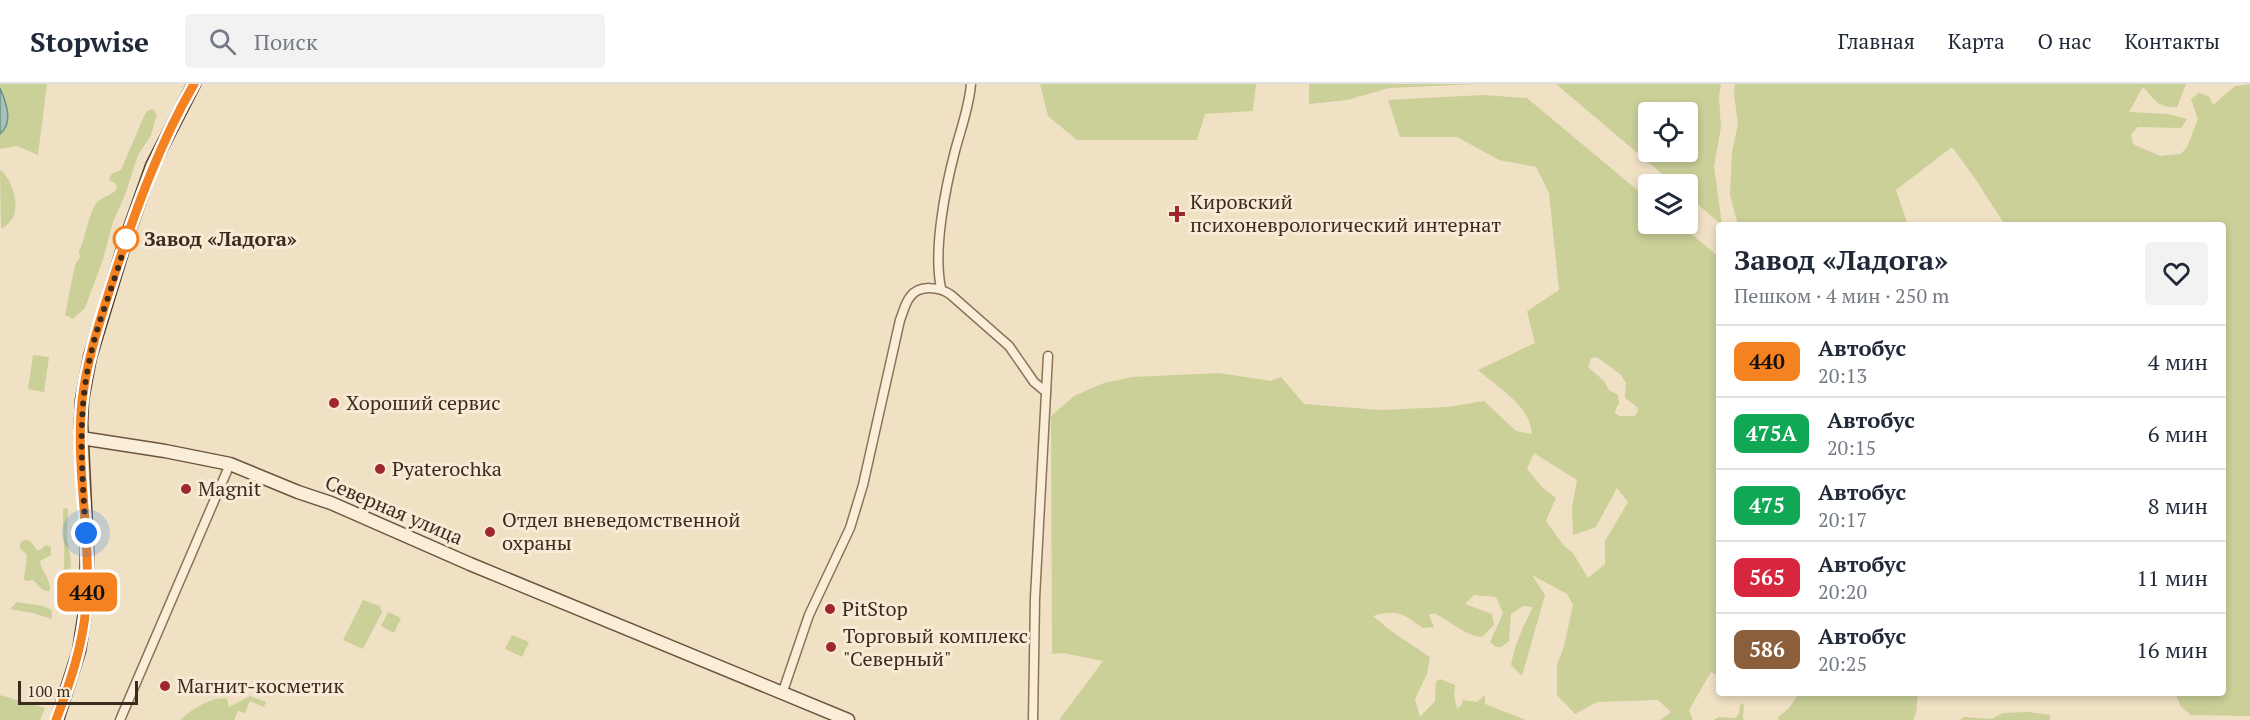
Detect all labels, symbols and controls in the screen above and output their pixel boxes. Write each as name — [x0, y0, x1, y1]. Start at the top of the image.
search box — [185, 14, 605, 68]
text: Stopwise — [30, 23, 149, 60]
icon: search — [206, 25, 239, 58]
text: Поиск — [254, 27, 318, 56]
text: Главная — [1838, 27, 1915, 55]
text: Карта — [1948, 27, 2005, 55]
text: О нас — [2038, 27, 2091, 55]
text: Контакты — [2124, 27, 2220, 55]
map controls — [1638, 102, 1698, 234]
button: locate — [1638, 102, 1698, 162]
button: layers — [1638, 174, 1698, 234]
place label: Кировский психоневрологический интернат — [1190, 188, 1501, 238]
marker: Кировский психоневрологический интернат — [1168, 205, 1186, 223]
place label: Завод «Ладога» — [144, 225, 297, 252]
marker: Завод «Ладога» — [113, 226, 139, 252]
text: Завод «Ладога» — [1734, 241, 1948, 278]
button: heart — [2145, 242, 2208, 305]
text: Пешком · 4 мин · 250 m — [1734, 282, 1949, 309]
text: Автобус — [1818, 333, 1906, 362]
text: 440 — [1749, 347, 1785, 375]
text: 4 мин — [2148, 347, 2208, 376]
text: 20:13 — [1818, 362, 1867, 389]
place label: Хороший сервис — [346, 389, 501, 416]
marker: Хороший сервис — [327, 396, 341, 410]
text: Автобус — [1827, 405, 1915, 434]
text: 475А — [1746, 419, 1797, 447]
text: 6 мин — [2148, 419, 2208, 448]
text: 20:15 — [1827, 434, 1876, 461]
place label: Pyaterochka — [392, 455, 502, 482]
marker: Pyaterochka — [373, 462, 387, 476]
street label: Северная улица — [321, 468, 467, 551]
place label: Magnit — [198, 475, 262, 502]
text: Автобус — [1818, 477, 1906, 506]
marker: Magnit — [179, 482, 193, 496]
text: 475 — [1749, 491, 1785, 519]
text: 8 мин — [2148, 491, 2208, 520]
place label: Отдел вневедомственной охраны — [502, 506, 741, 556]
text: 20:17 — [1818, 506, 1867, 533]
your location — [71, 518, 101, 548]
marker: Отдел вневедомственной охраны — [483, 525, 497, 539]
text: Автобус — [1818, 549, 1906, 578]
text: 565 — [1749, 563, 1785, 591]
text: 11 мин — [2136, 563, 2208, 592]
line badge: 440 — [52, 572, 122, 612]
text: 440 — [69, 578, 105, 606]
text: 20:20 — [1818, 578, 1867, 605]
place label: PitStop — [842, 595, 908, 622]
marker: PitStop — [823, 602, 837, 616]
text: Автобус — [1818, 621, 1906, 650]
place label: Торговый комплекс "Северный" — [843, 622, 1028, 672]
text: 586 — [1749, 635, 1785, 663]
text: 16 мин — [2136, 635, 2208, 664]
marker: Торговый комплекс "Северный" — [824, 640, 838, 654]
text: 20:25 — [1818, 650, 1867, 677]
place label: Магнит-косметик — [177, 672, 344, 699]
scale bar — [18, 678, 138, 706]
marker: Магнит-косметик — [158, 679, 172, 693]
text: 100 m — [27, 680, 70, 702]

